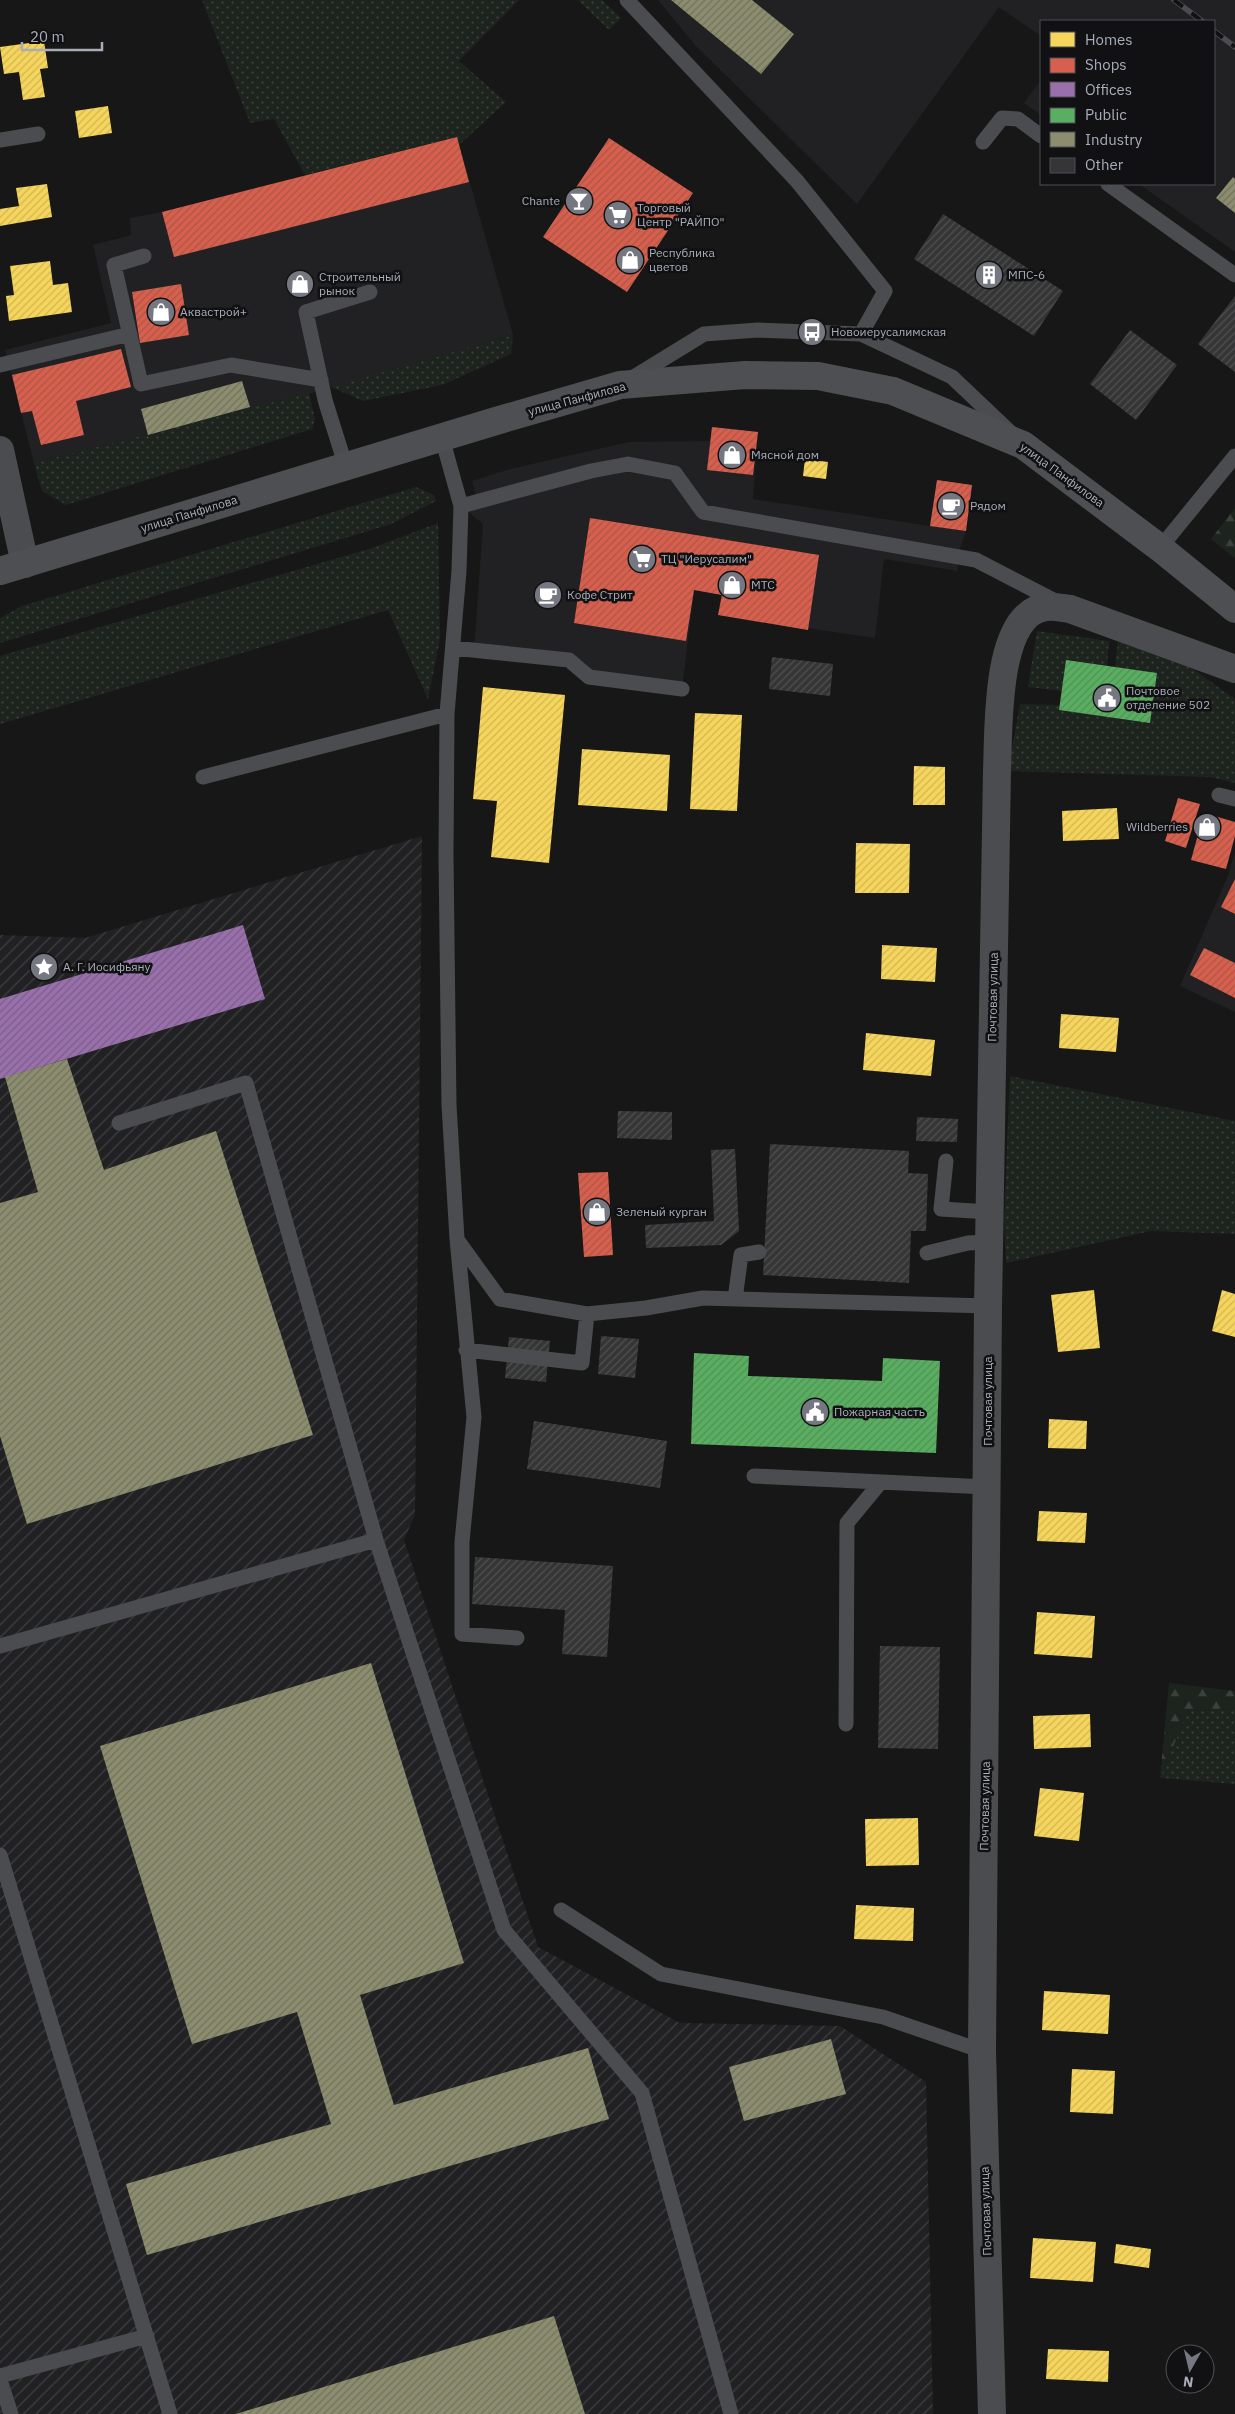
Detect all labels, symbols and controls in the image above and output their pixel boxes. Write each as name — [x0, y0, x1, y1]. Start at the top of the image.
scale bar — [22, 20, 102, 52]
legend — [1040, 20, 1215, 185]
text: 20 m — [30, 27, 65, 46]
text: Homes — [1085, 30, 1133, 49]
text: Shops — [1085, 55, 1127, 74]
text: Offices — [1085, 80, 1132, 99]
text: Public — [1085, 105, 1127, 124]
text: Industry — [1085, 130, 1143, 149]
text: Other — [1085, 155, 1124, 174]
bar icon: Chante — [564, 186, 594, 216]
place label: Chante — [522, 193, 560, 208]
supermarket icon: Торговый Центр "РАЙПО" — [603, 200, 633, 230]
place label: Торговый Центр "РАЙПО" — [637, 200, 724, 229]
shop icon: Республика цветов — [615, 245, 645, 275]
place label: Республика цветов — [649, 245, 716, 274]
building icon: МПС-6 — [974, 260, 1004, 290]
place label: МПС-6 — [1008, 267, 1045, 282]
shop icon: Строительный рынок — [285, 269, 315, 299]
place label: Строительный рынок — [319, 269, 401, 298]
shop icon: Аквастрой+ — [146, 297, 176, 327]
place label: Аквастрой+ — [180, 304, 247, 319]
bus stop icon: Новоиерусалимская — [797, 317, 827, 347]
place label: Новоиерусалимская — [831, 324, 946, 339]
street label: улица Панфилова — [526, 378, 628, 419]
street label: улица Панфилова — [1017, 439, 1108, 511]
shop icon: Мясной дом — [717, 440, 747, 470]
place label: Мясной дом — [751, 447, 819, 462]
street label: улица Панфилова — [139, 491, 240, 535]
cafe icon: Рядом — [936, 491, 966, 521]
place label: Рядом — [970, 498, 1006, 513]
supermarket icon: ТЦ "Иерусалим" — [627, 544, 657, 574]
place label: ТЦ "Иерусалим" — [661, 551, 752, 566]
shop icon: МТС — [717, 570, 747, 600]
place label: МТС — [751, 577, 775, 592]
cafe icon: Кофе Стрит — [533, 580, 563, 610]
place label: Кофе Стрит — [567, 587, 633, 602]
public building icon: Почтовое отделение 502 — [1092, 683, 1122, 713]
place label: Почтовое отделение 502 — [1126, 683, 1210, 712]
shop icon: Wildberries — [1192, 812, 1222, 842]
place label: Wildberries — [1126, 819, 1188, 834]
place icon: А. Г. Иосифьяну — [29, 952, 59, 982]
street label: Почтовая улица — [984, 952, 1001, 1042]
place label: А. Г. Иосифьяну — [63, 959, 151, 974]
shop icon: Зеленый курган — [582, 1197, 612, 1227]
place label: Зеленый курган — [616, 1204, 707, 1219]
street label: Почтовая улица — [980, 1356, 995, 1446]
public building icon: Пожарная часть — [800, 1397, 830, 1427]
place label: Пожарная часть — [834, 1404, 925, 1419]
street label: Почтовая улица — [976, 1761, 993, 1851]
street label: Почтовая улица — [976, 2166, 995, 2256]
north arrow — [1165, 2344, 1215, 2394]
text: N — [1182, 2372, 1194, 2391]

